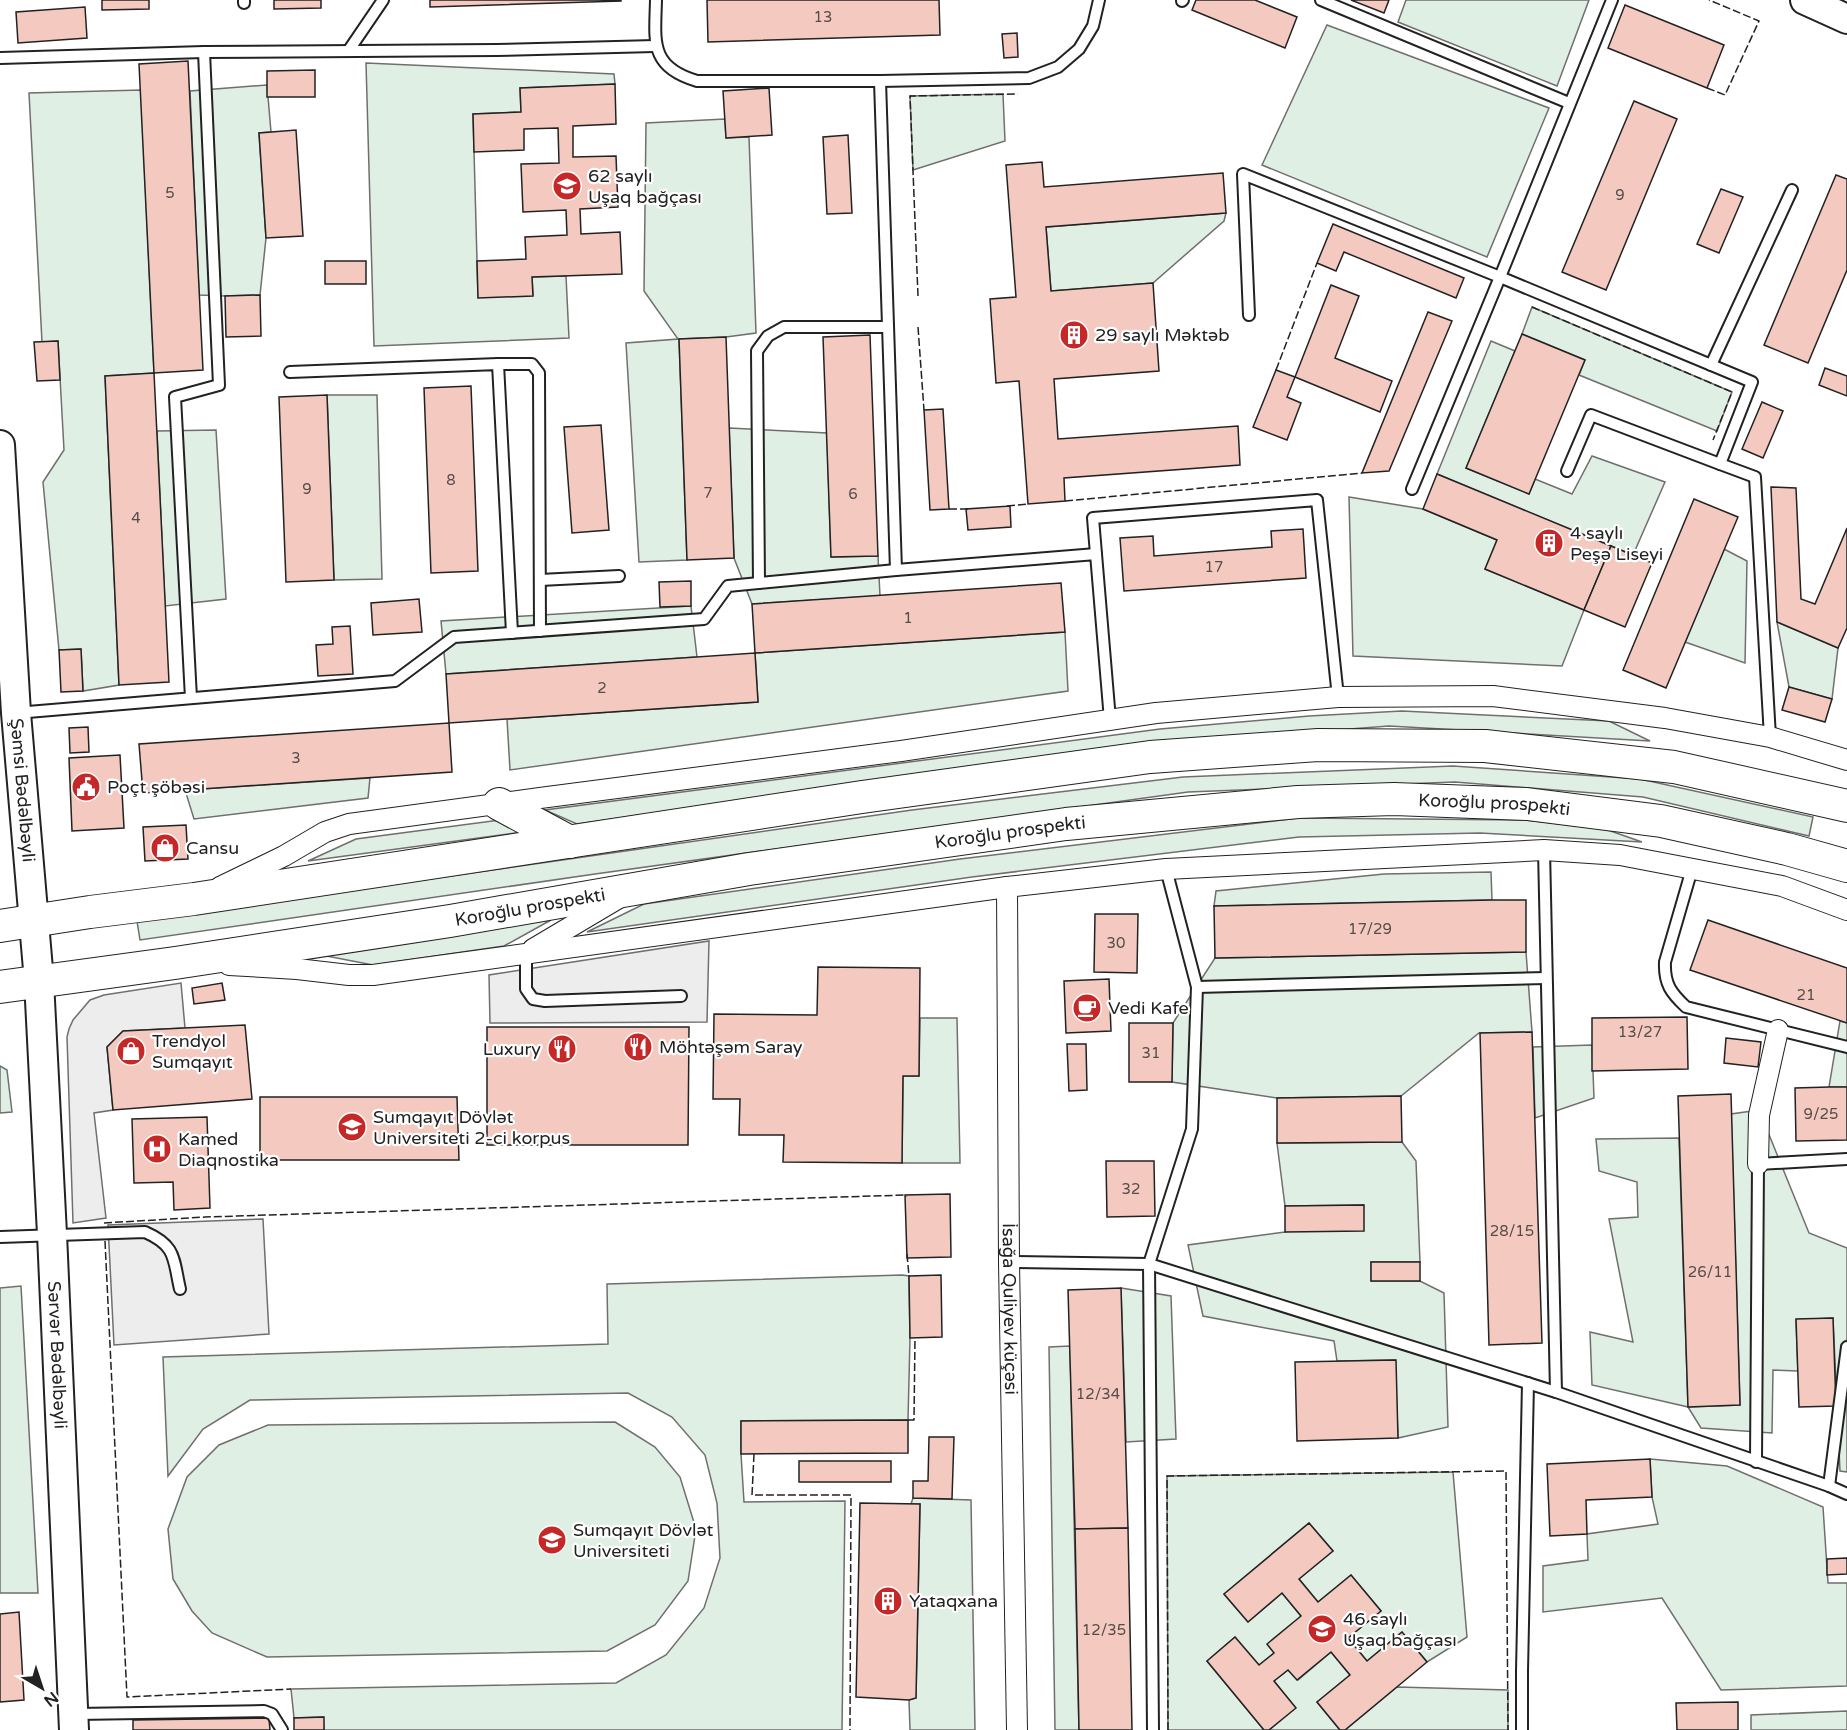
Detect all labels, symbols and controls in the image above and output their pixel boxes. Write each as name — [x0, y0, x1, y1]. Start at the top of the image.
house number: 13 — [814, 8, 832, 26]
place label: 62 saylı Uşaq bağçası — [588, 165, 702, 208]
school or university icon: 62 saylı Uşaq bağçası — [551, 170, 583, 202]
house number: 5 — [165, 184, 175, 202]
house number: 9 — [1615, 186, 1625, 204]
building icon: 29 saylı Məktəb — [1058, 319, 1090, 351]
place label: 29 saylı Məktəb — [1095, 324, 1230, 346]
house number: 8 — [446, 471, 456, 489]
house number: 9 — [302, 480, 312, 498]
house number: 7 — [703, 484, 713, 502]
house number: 6 — [848, 485, 858, 503]
house number: 4 — [131, 509, 141, 527]
place label: 4 saylı Peşə Liseyi — [1570, 522, 1663, 565]
building icon: 4 saylı Peşə Liseyi — [1533, 527, 1565, 559]
house number: 17 — [1205, 558, 1223, 576]
house number: 1 — [903, 609, 913, 627]
house number: 2 — [597, 679, 607, 697]
street label: Şəmsi Bədəlbəyli — [5, 717, 40, 863]
house number: 3 — [291, 749, 301, 767]
public building icon: Poçt şöbəsi — [70, 771, 102, 803]
place label: Poçt şöbəsi — [107, 776, 205, 798]
street label: Koroğlu prospekti — [1418, 789, 1572, 820]
street label: Koroğlu prospekti — [933, 811, 1087, 854]
shop icon: Cansu — [149, 832, 181, 864]
place label: Cansu — [186, 837, 239, 859]
street label: Koroğlu prospekti — [453, 883, 607, 931]
house number: 17/29 — [1348, 920, 1392, 938]
house number: 30 — [1107, 934, 1125, 952]
house number: 21 — [1797, 986, 1815, 1004]
cafe icon: Vedi Kafe — [1071, 992, 1103, 1024]
place label: Vedi Kafe — [1108, 997, 1189, 1019]
house number: 13/27 — [1618, 1023, 1662, 1041]
place label: Trendyol Sumqayıt — [152, 1030, 233, 1073]
restaurant icon: Möhtəşəm Saray — [622, 1031, 654, 1063]
restaurant icon: Luxury — [546, 1033, 578, 1065]
shop icon: Trendyol Sumqayıt — [115, 1035, 147, 1067]
place label: Möhtəşəm Saray — [659, 1036, 803, 1058]
place label: Luxury — [483, 1038, 541, 1060]
house number: 31 — [1142, 1044, 1160, 1062]
house number: 9/25 — [1804, 1105, 1838, 1123]
place label: Sumqayıt Dövlət Universiteti 2-ci korpus — [373, 1106, 570, 1149]
school or university icon: Sumqayıt Dövlət Universiteti 2-ci korpus — [336, 1111, 368, 1143]
place label: Kamed Diaqnostika — [178, 1128, 279, 1171]
hospital icon: Kamed Diaqnostika — [141, 1133, 173, 1165]
house number: 32 — [1122, 1180, 1140, 1198]
house number: 28/15 — [1490, 1222, 1534, 1240]
street label: İsağa Quliyev küçəsi — [998, 1223, 1022, 1395]
house number: 26/11 — [1688, 1263, 1732, 1281]
street label: Sərvər Bədəlbəyli — [43, 1281, 72, 1430]
house number: 12/34 — [1076, 1385, 1120, 1403]
place label: Sumqayıt Dövlət Universiteti — [573, 1519, 714, 1562]
school or university icon: Sumqayıt Dövlət Universiteti — [536, 1524, 568, 1556]
building icon: Yataqxana — [872, 1585, 904, 1617]
place label: Yataqxana — [909, 1590, 998, 1612]
place label: 46 saylı Uşaq bağçası — [1343, 1608, 1457, 1651]
school or university icon: 46 saylı Uşaq bağçası — [1306, 1613, 1338, 1645]
house number: 12/35 — [1082, 1621, 1126, 1639]
north arrow — [12, 1658, 72, 1718]
text: N — [40, 1687, 62, 1711]

